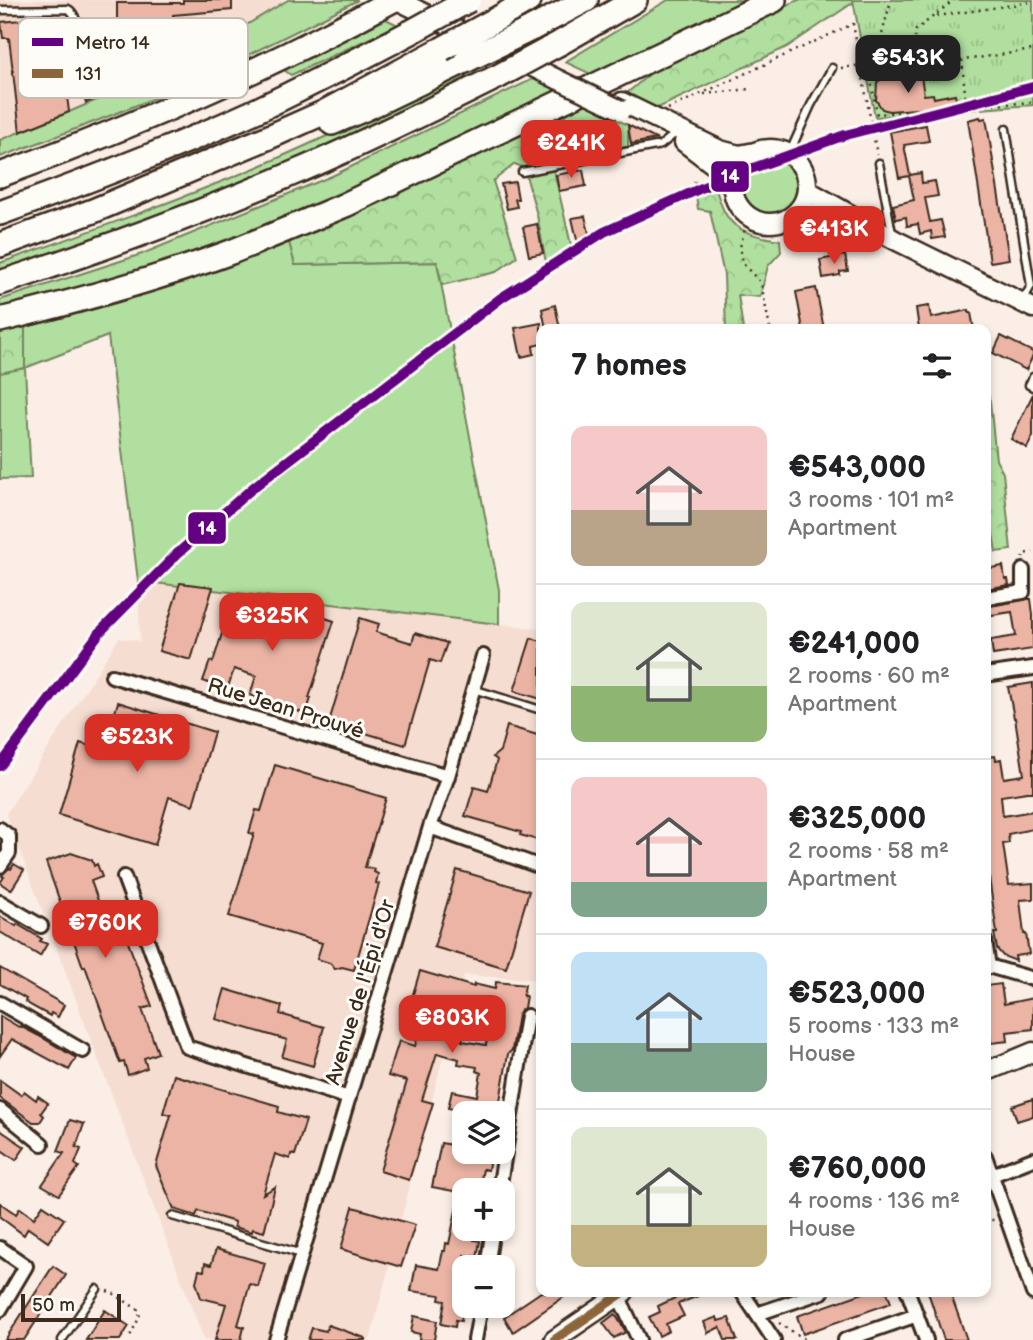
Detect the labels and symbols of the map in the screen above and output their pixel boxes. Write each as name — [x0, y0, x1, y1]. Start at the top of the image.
legend — [18, 18, 248, 98]
text: Metro 14 — [75, 32, 150, 55]
pin: €543K — [859, 36, 957, 95]
text: 131 — [75, 63, 101, 86]
pin: €241K — [522, 120, 620, 180]
line badge: 14 — [710, 160, 750, 193]
text: 14 — [720, 166, 740, 189]
pin: €413K — [785, 206, 883, 266]
line badge: 14 — [187, 511, 227, 545]
text: 14 — [197, 518, 217, 541]
pin: €325K — [223, 594, 321, 653]
street label: Rue Jean Prouvé — [205, 673, 367, 744]
pin: €523K — [88, 714, 186, 774]
street label: Avenue de l'Épi d'Or — [320, 896, 401, 1088]
pin: €760K — [56, 900, 154, 960]
pin: €803K — [403, 996, 501, 1055]
scale bar — [21, 1291, 121, 1323]

